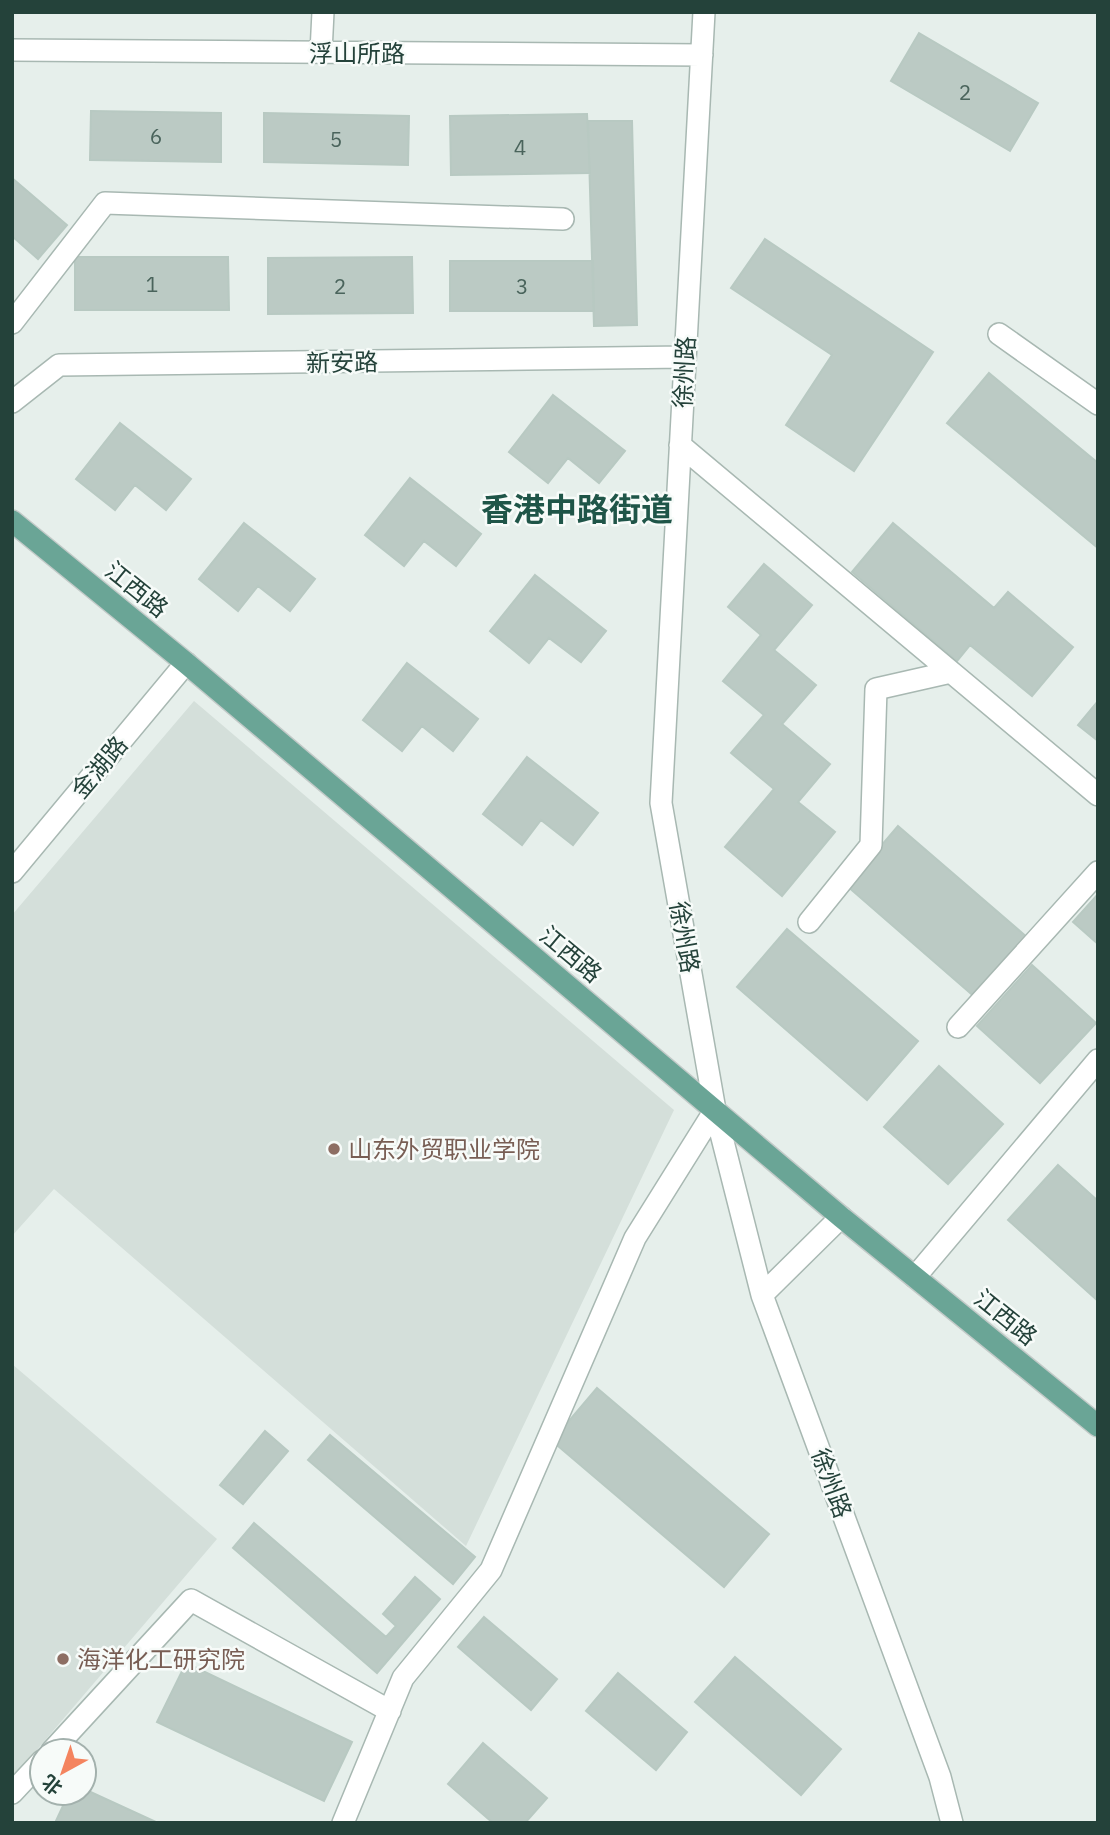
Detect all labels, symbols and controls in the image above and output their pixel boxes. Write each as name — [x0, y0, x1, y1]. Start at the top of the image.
street label: 浮山所路 — [309, 37, 405, 69]
house number: 2 — [959, 78, 971, 106]
house number: 6 — [150, 122, 162, 150]
house number: 5 — [330, 125, 342, 153]
house number: 4 — [514, 133, 526, 161]
house number: 1 — [146, 270, 158, 298]
house number: 2 — [334, 272, 346, 300]
house number: 3 — [516, 272, 528, 300]
street label: 徐州路 — [666, 335, 702, 409]
street label: 新安路 — [306, 345, 378, 379]
district label: 香港中路街道 — [481, 488, 673, 530]
street label: 江西路 — [99, 554, 175, 624]
street label: 金湖路 — [64, 729, 134, 805]
street label: 徐州路 — [663, 899, 707, 975]
street label: 江西路 — [533, 919, 609, 989]
place label: 山东外贸职业学院 — [348, 1133, 540, 1165]
marker: 山东外贸职业学院 — [326, 1141, 342, 1157]
street label: 江西路 — [968, 1282, 1044, 1352]
street label: 徐州路 — [805, 1444, 859, 1522]
place label: 海洋化工研究院 — [77, 1643, 245, 1675]
marker: 海洋化工研究院 — [55, 1651, 71, 1667]
north arrow — [28, 1737, 98, 1807]
text: 北 — [37, 1770, 67, 1800]

